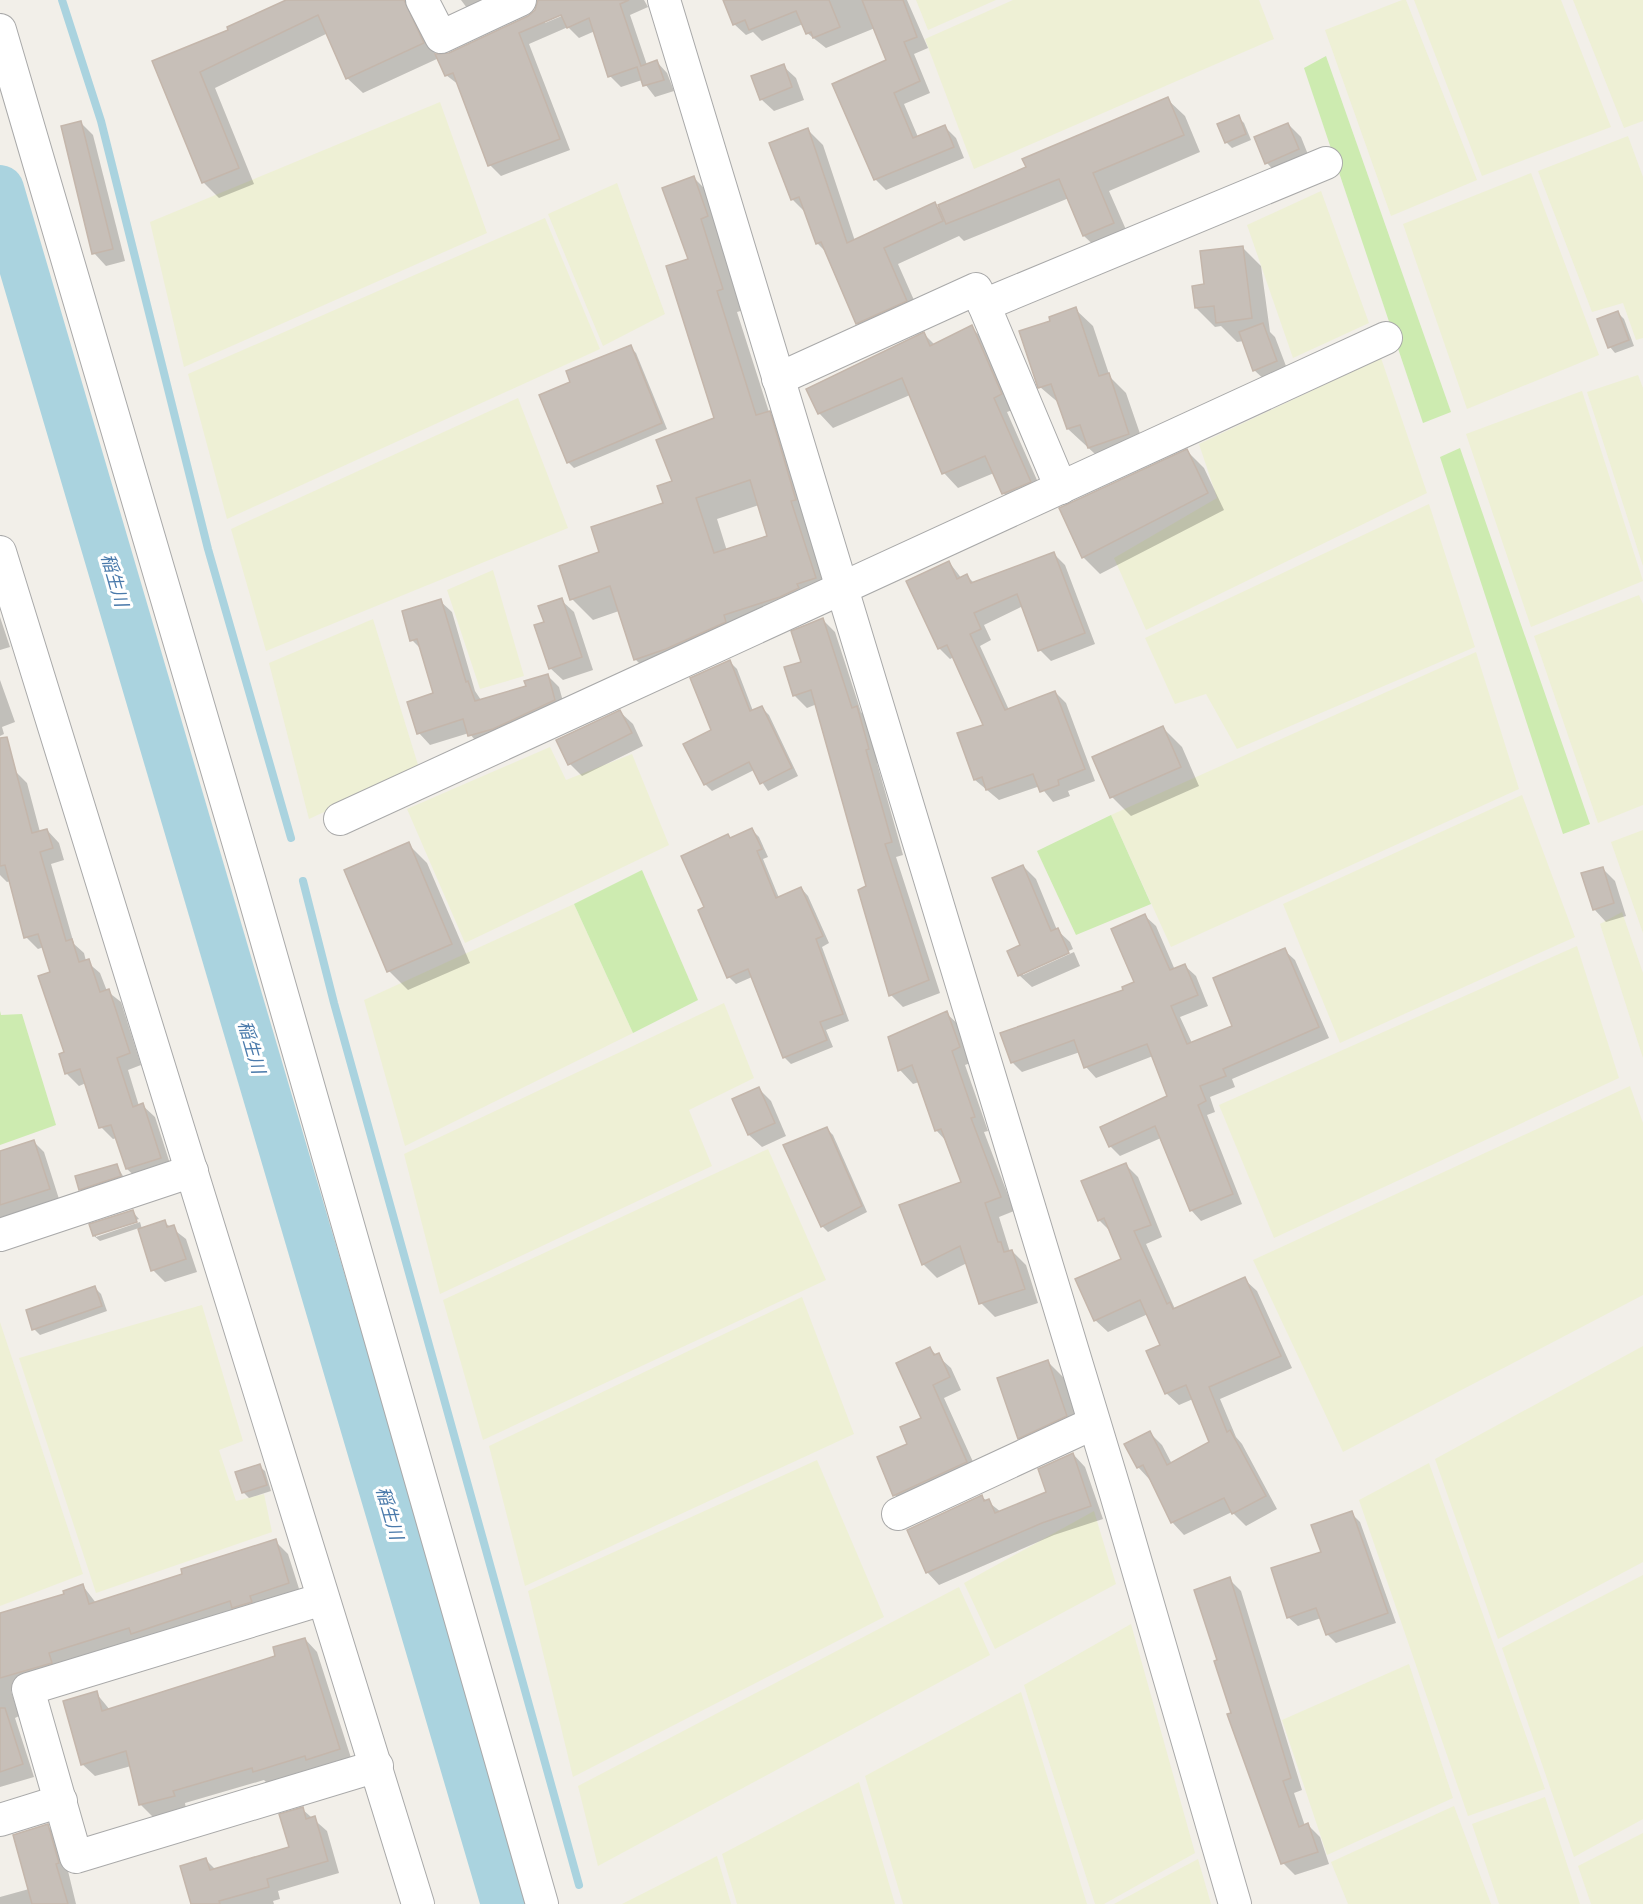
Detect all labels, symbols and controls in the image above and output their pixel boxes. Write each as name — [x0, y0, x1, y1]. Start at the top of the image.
water label: 稲生川 — [95, 550, 136, 612]
water label: 稲生川 — [232, 1017, 273, 1079]
water label: 稲生川 — [370, 1483, 411, 1545]

